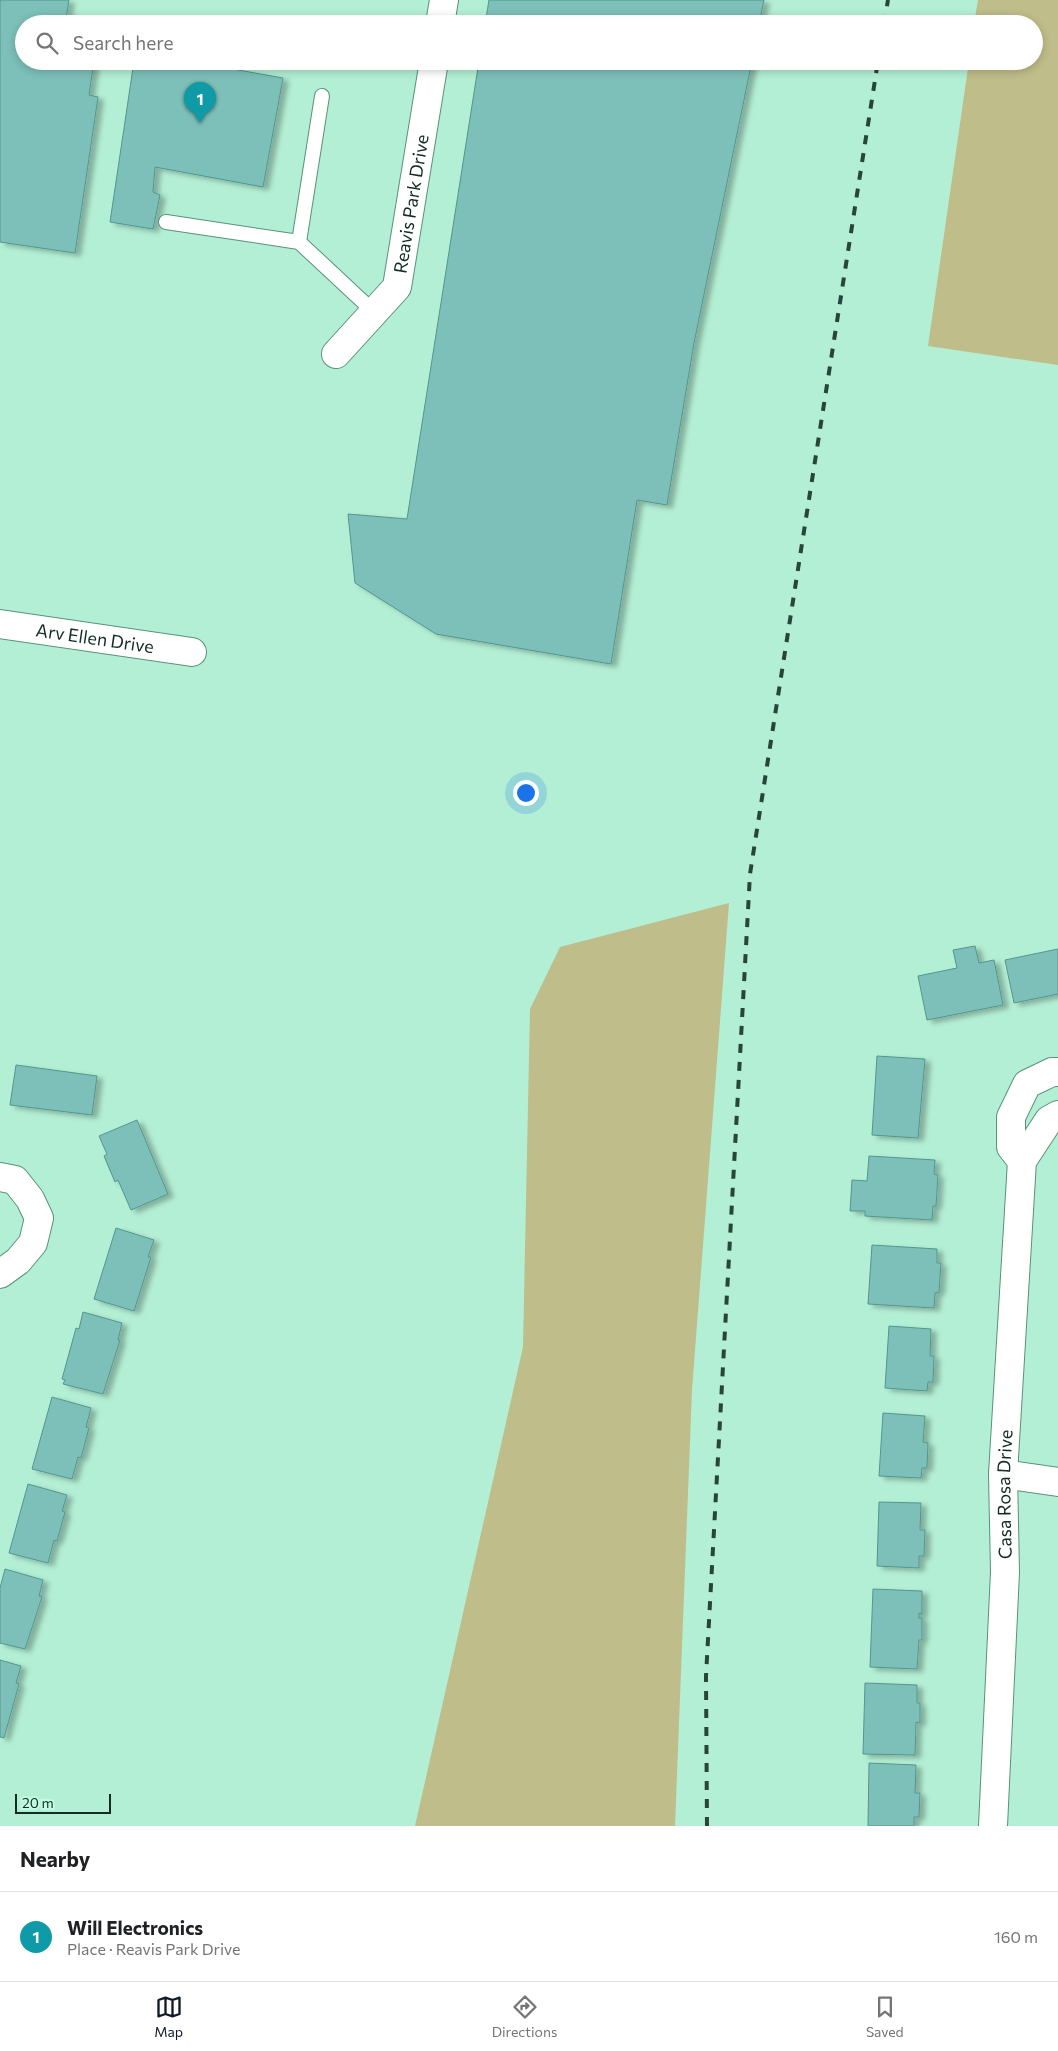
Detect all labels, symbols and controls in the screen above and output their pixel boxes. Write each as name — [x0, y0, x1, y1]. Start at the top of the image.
search box — [15, 15, 1043, 70]
icon: search — [33, 29, 61, 57]
text: Search here — [73, 31, 173, 54]
pin: 1 — [184, 82, 216, 123]
street label: Reavis Park Drive — [388, 133, 433, 275]
street label: Arv Ellen Drive — [35, 618, 155, 657]
your location — [513, 780, 539, 806]
street label: Casa Rosa Drive — [992, 1429, 1017, 1559]
scale bar — [15, 1791, 111, 1814]
text: 20 m — [22, 1794, 54, 1811]
text: Nearby — [20, 1846, 90, 1871]
text: Will Electronics — [67, 1916, 203, 1939]
text: 1 — [32, 1927, 40, 1946]
text: 160 m — [994, 1927, 1038, 1946]
text: Place · Reavis Park Drive — [67, 1939, 240, 1958]
tab: Map — [154, 1993, 183, 2040]
tab: Directions — [492, 1993, 557, 2040]
tab: Saved — [866, 1993, 904, 2040]

